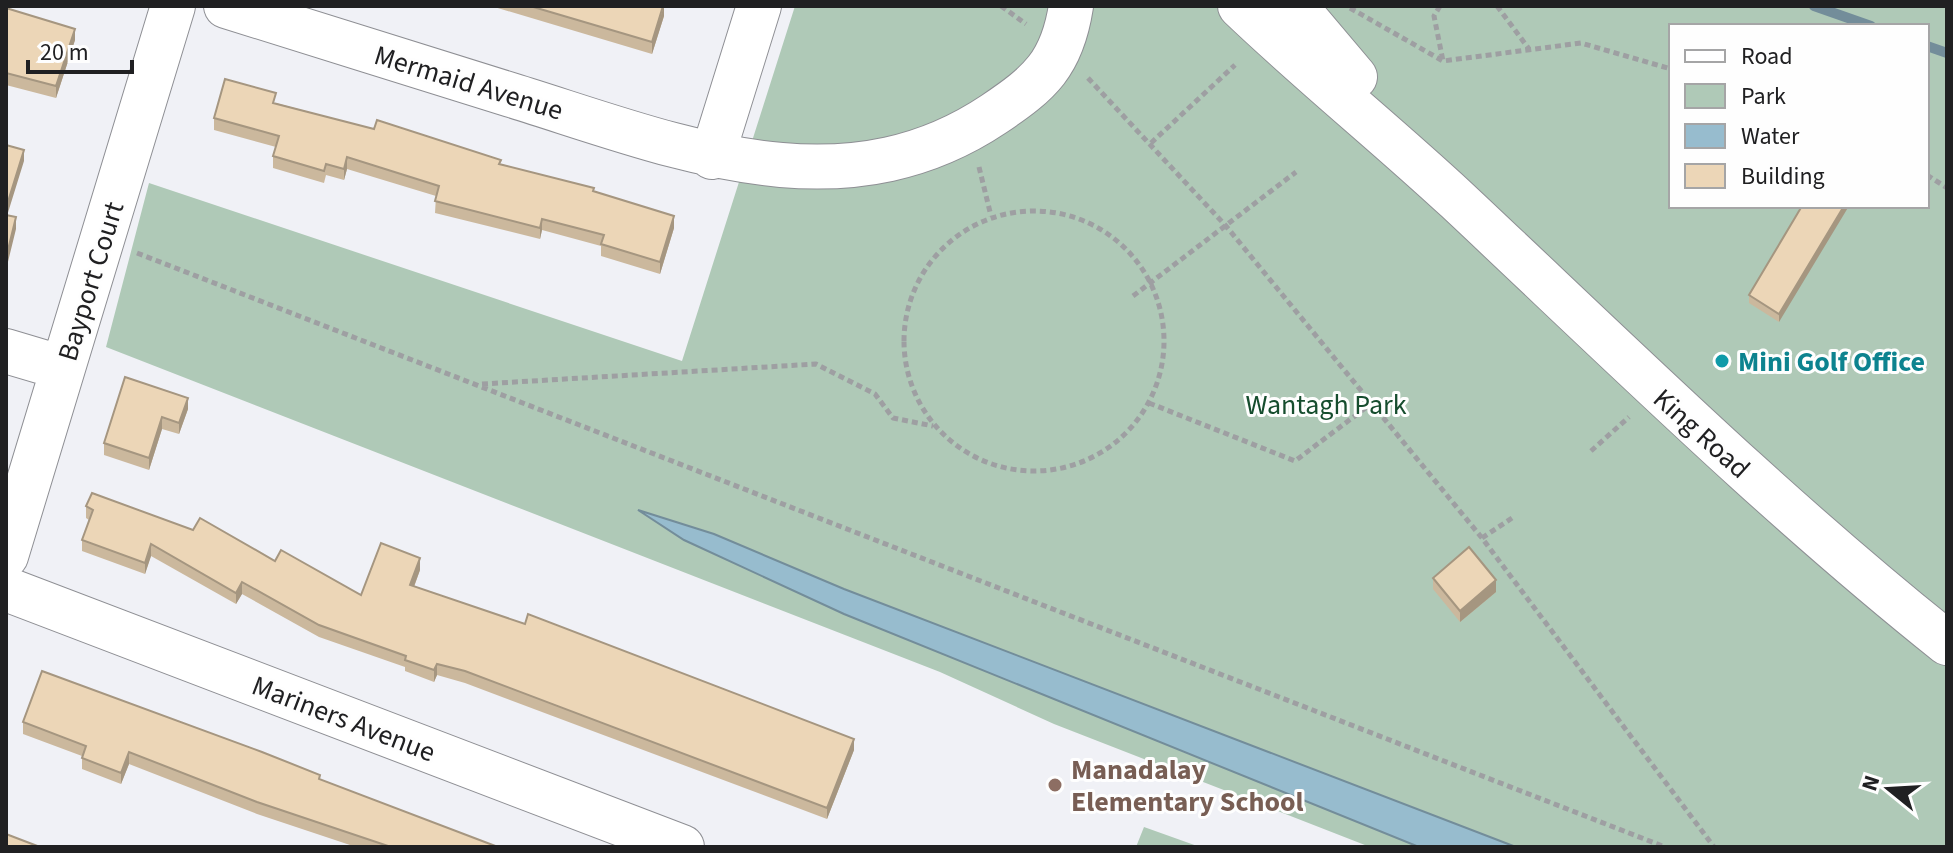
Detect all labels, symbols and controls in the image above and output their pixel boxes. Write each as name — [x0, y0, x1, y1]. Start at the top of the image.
scale bar — [28, 24, 132, 74]
legend — [1669, 24, 1929, 208]
text: 20 m — [40, 35, 89, 70]
street label: Mermaid Avenue — [369, 35, 568, 131]
text: Road — [1741, 39, 1793, 74]
text: Park — [1741, 79, 1786, 114]
text: Water — [1741, 119, 1800, 154]
text: Building — [1741, 159, 1825, 194]
street label: Bayport Court — [48, 196, 134, 366]
place label: Mini Golf Office — [1738, 342, 1925, 382]
marker: Mini Golf Office — [1713, 352, 1731, 370]
street label: King Road — [1644, 379, 1759, 488]
park label: Wantagh Park — [1245, 385, 1407, 425]
street label: Mariners Avenue — [246, 666, 441, 772]
north arrow — [1849, 749, 1929, 829]
place label: Manadalay Elementary School — [1071, 750, 1304, 822]
text: N — [1853, 771, 1888, 795]
marker: Manadalay Elementary School — [1046, 776, 1064, 794]

